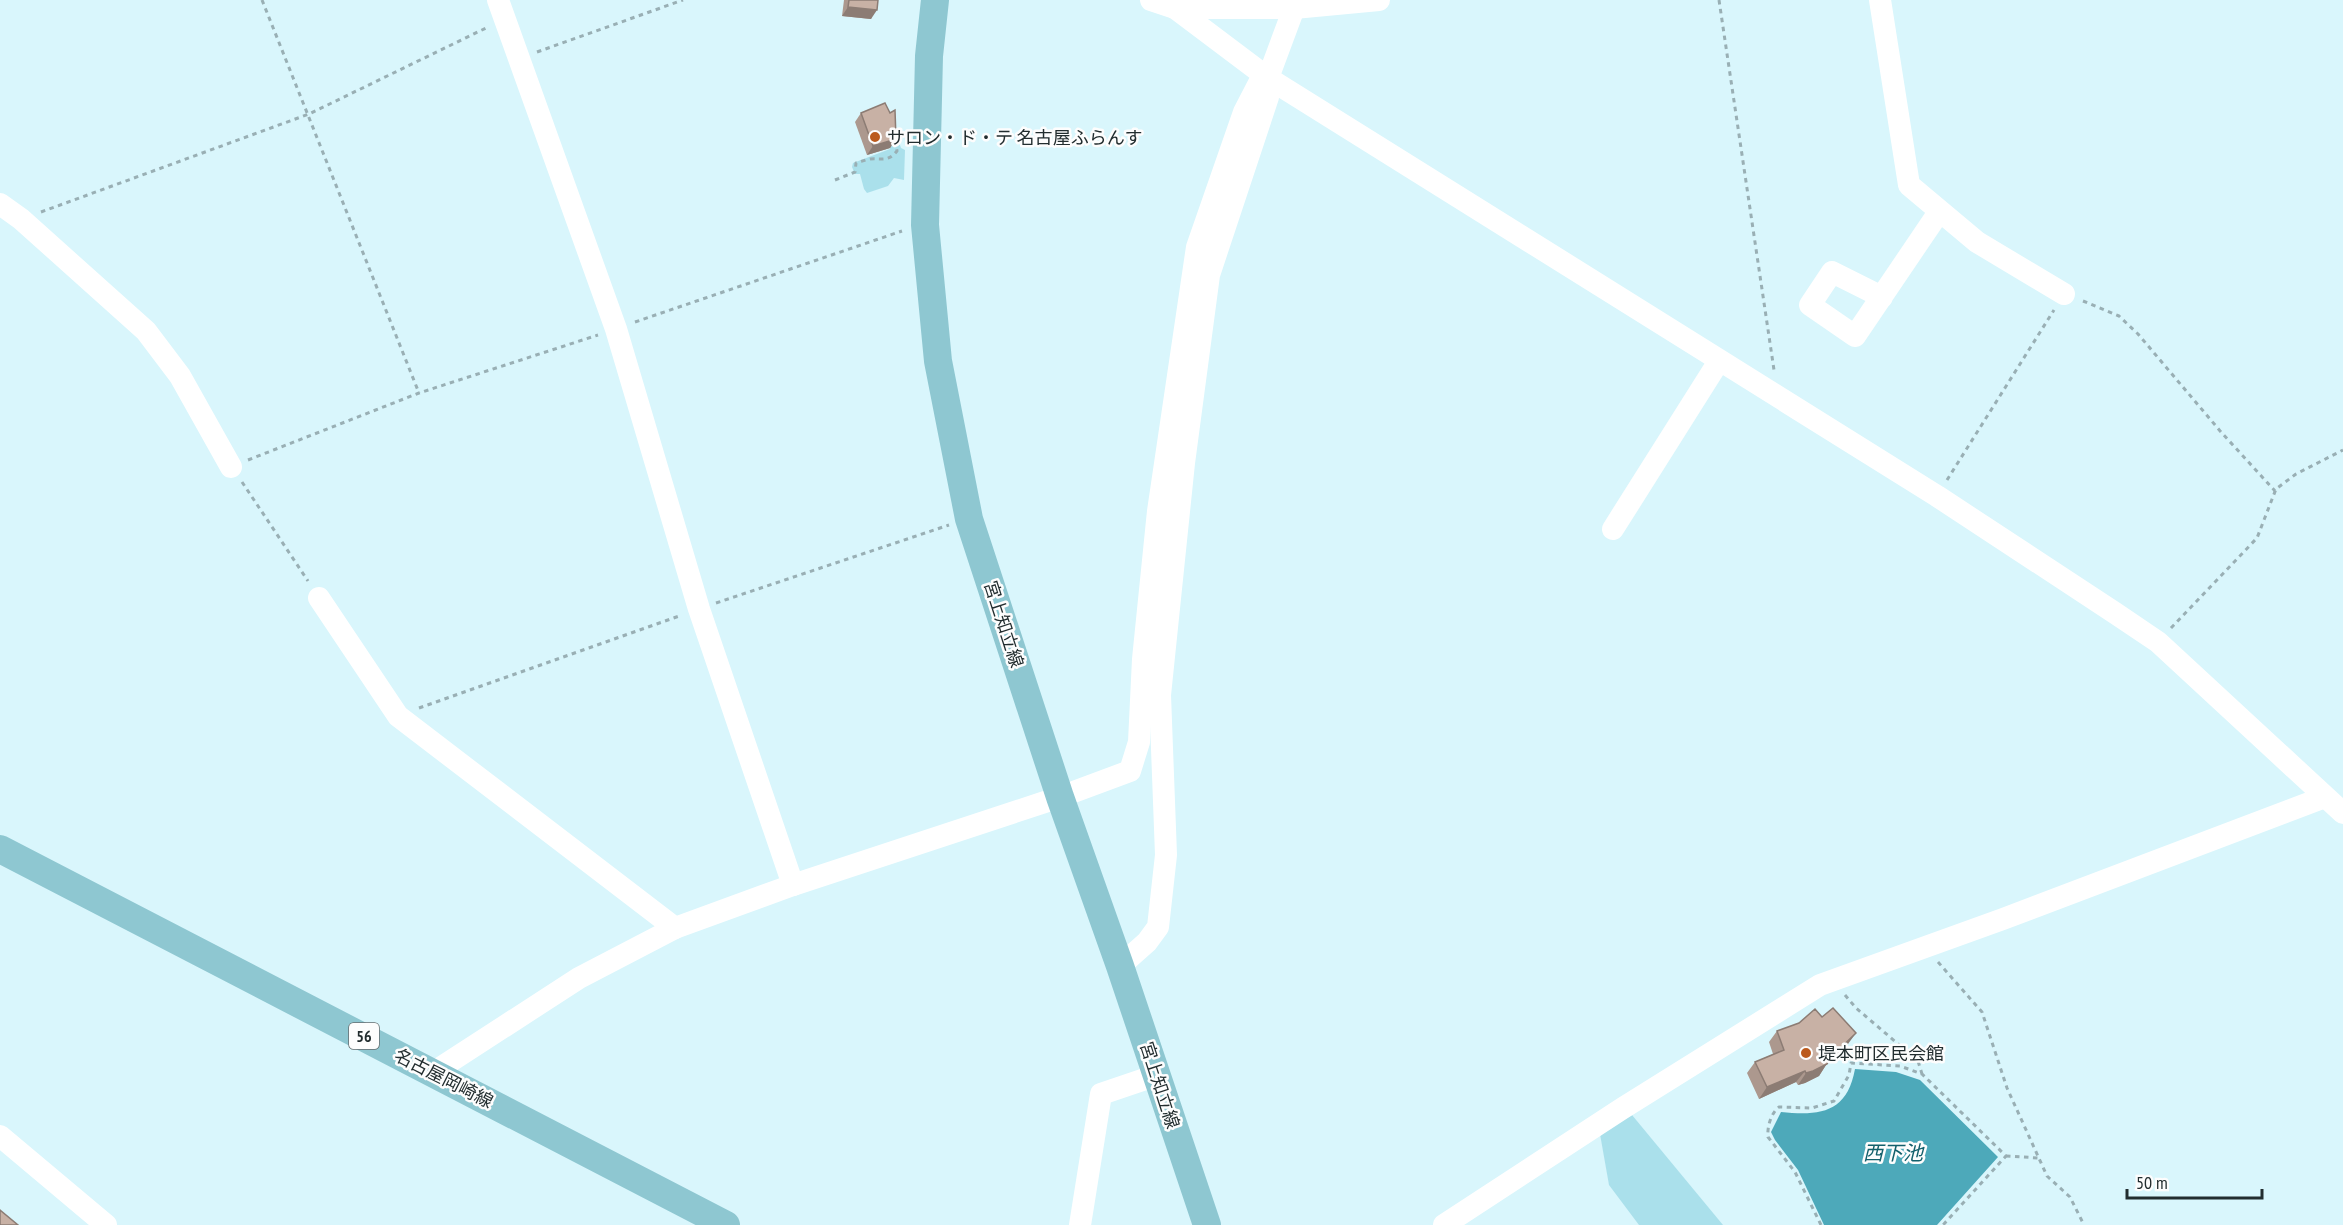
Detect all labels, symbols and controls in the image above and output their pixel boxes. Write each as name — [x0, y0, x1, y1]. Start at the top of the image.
place label: サロン・ド・テ 名古屋ふらんす — [887, 126, 1142, 149]
marker: サロン・ド・テ 名古屋ふらんす — [868, 130, 882, 144]
street label: 宮上知立線 — [979, 578, 1029, 670]
road number: 56 — [349, 1023, 379, 1049]
street label: 宮上知立線 — [1135, 1039, 1185, 1131]
place label: 堤本町区民会館 — [1818, 1042, 1944, 1065]
street label: 名古屋岡崎線 — [391, 1043, 497, 1113]
marker: 堤本町区民会館 — [1799, 1046, 1813, 1060]
water label: 西下池 — [1863, 1140, 1925, 1166]
scale bar — [2127, 1162, 2262, 1200]
text: 50 m — [2136, 1171, 2168, 1194]

